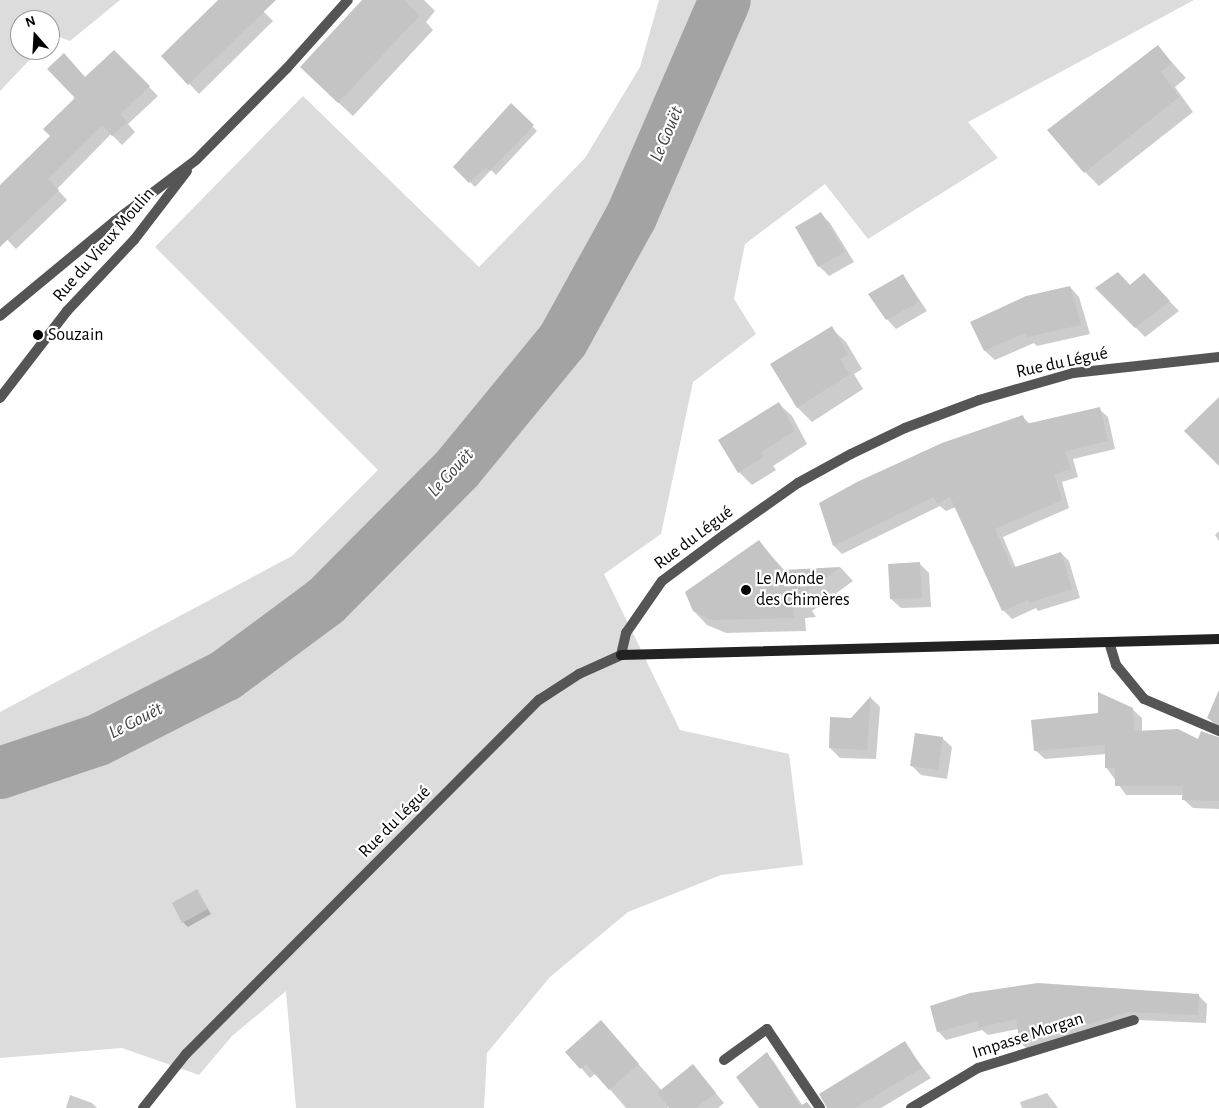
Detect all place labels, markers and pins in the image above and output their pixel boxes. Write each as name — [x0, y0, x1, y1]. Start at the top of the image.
place label: Souzain — [48, 324, 104, 346]
marker: Souzain — [32, 329, 44, 341]
place label: Le Monde des Chimères — [756, 569, 850, 612]
marker: Le Monde des Chimères — [740, 584, 752, 596]

